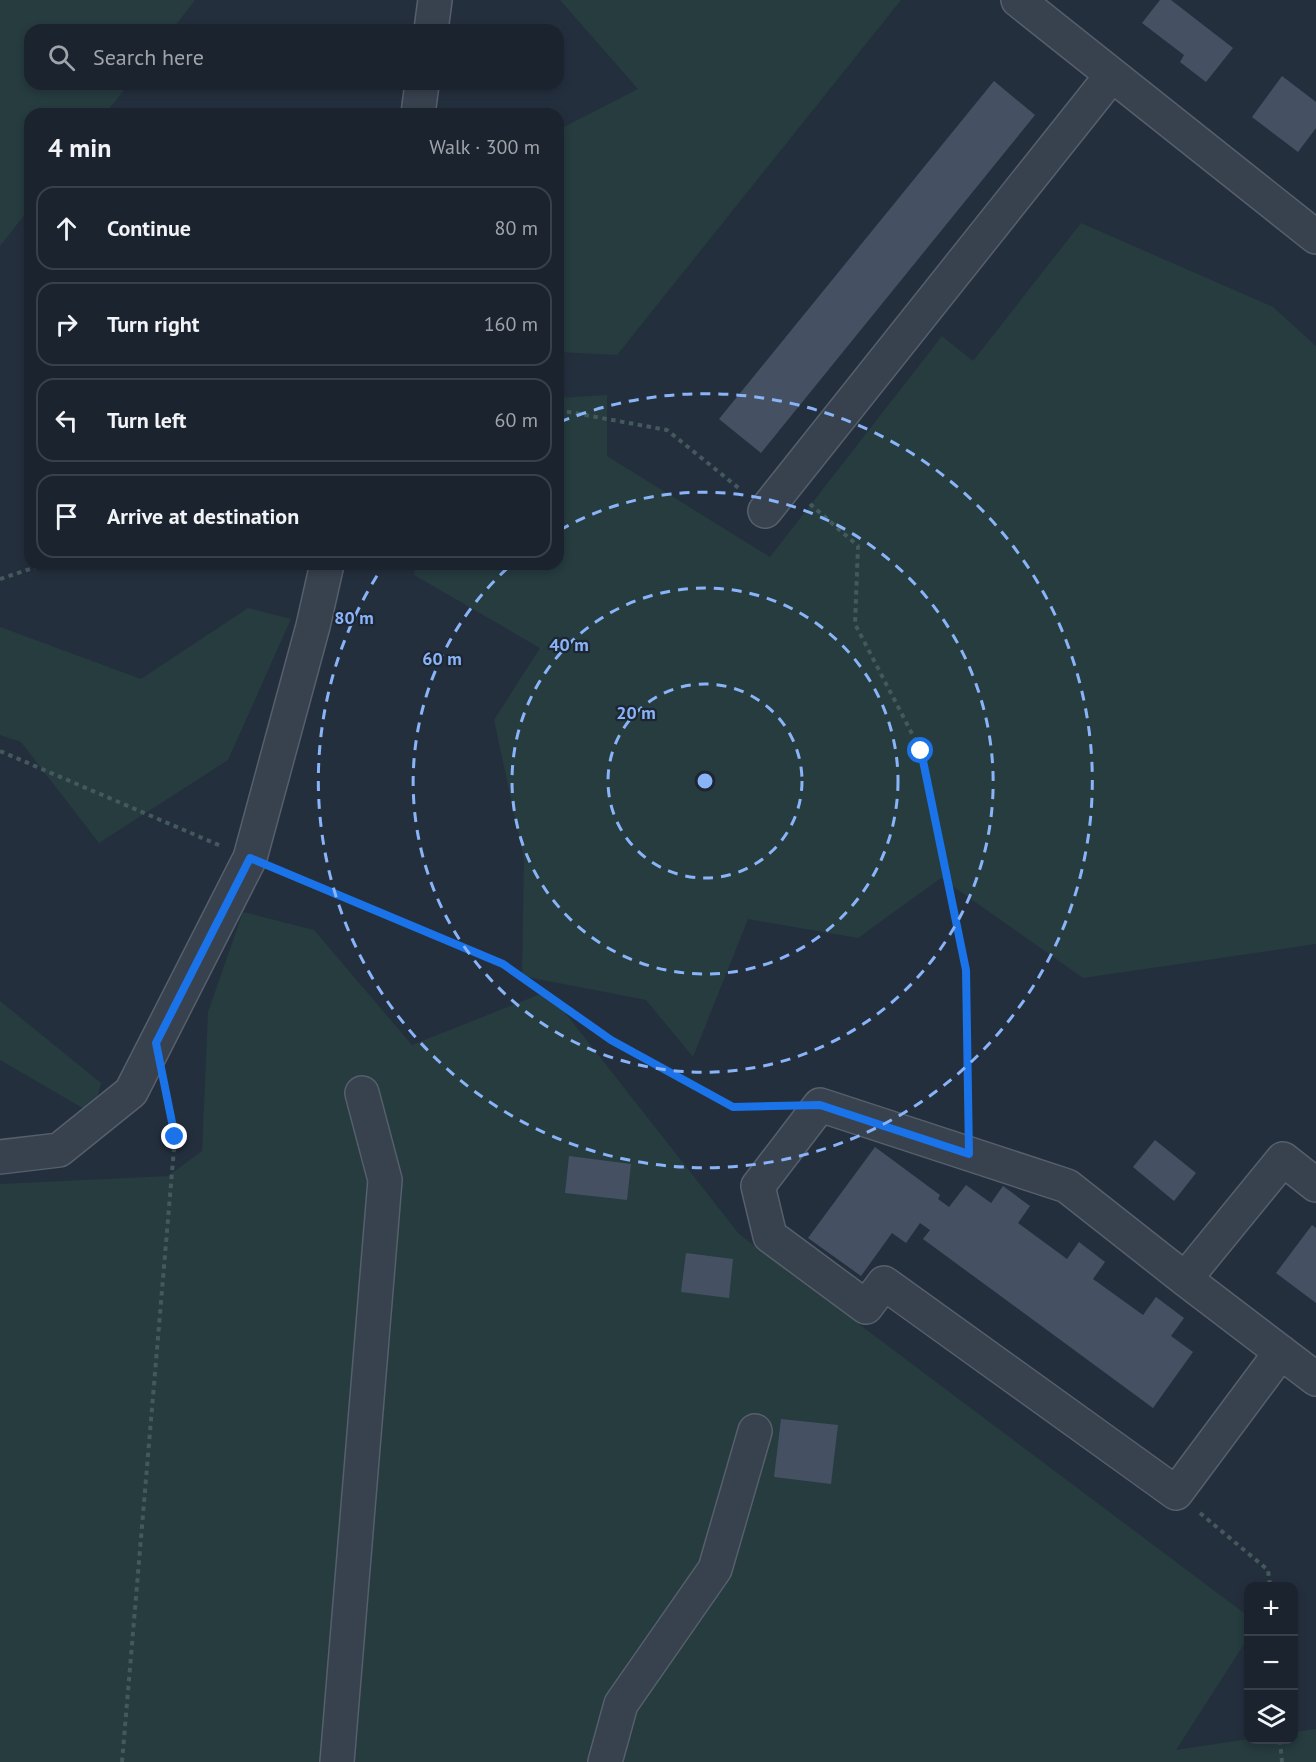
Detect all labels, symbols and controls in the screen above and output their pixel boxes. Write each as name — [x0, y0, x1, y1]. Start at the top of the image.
search box — [24, 24, 564, 90]
icon: search — [45, 41, 78, 74]
text: Search here — [93, 43, 204, 71]
text: 4 min — [48, 131, 111, 164]
text: Walk · 300 m — [429, 134, 540, 160]
icon: ahead — [50, 212, 83, 245]
text: Continue — [107, 214, 191, 242]
text: 80 m — [495, 215, 538, 241]
icon: right — [50, 308, 83, 341]
text: Turn right — [107, 310, 199, 338]
text: 160 m — [484, 311, 538, 337]
icon: left — [50, 404, 83, 437]
text: Turn left — [107, 406, 187, 434]
text: 60 m — [495, 407, 538, 433]
icon: arrive — [50, 500, 83, 533]
text: Arrive at destination — [107, 502, 299, 530]
text: 80 m — [334, 606, 374, 629]
text: 40 m — [549, 633, 589, 656]
text: 60 m — [422, 647, 462, 670]
text: 20 m — [616, 701, 656, 724]
route start — [907, 737, 933, 763]
centre of rings — [695, 771, 715, 791]
route end — [161, 1123, 187, 1149]
map controls — [1244, 1582, 1298, 1744]
button: + — [1244, 1582, 1298, 1636]
button: − — [1244, 1636, 1298, 1690]
button: layers — [1244, 1690, 1298, 1744]

